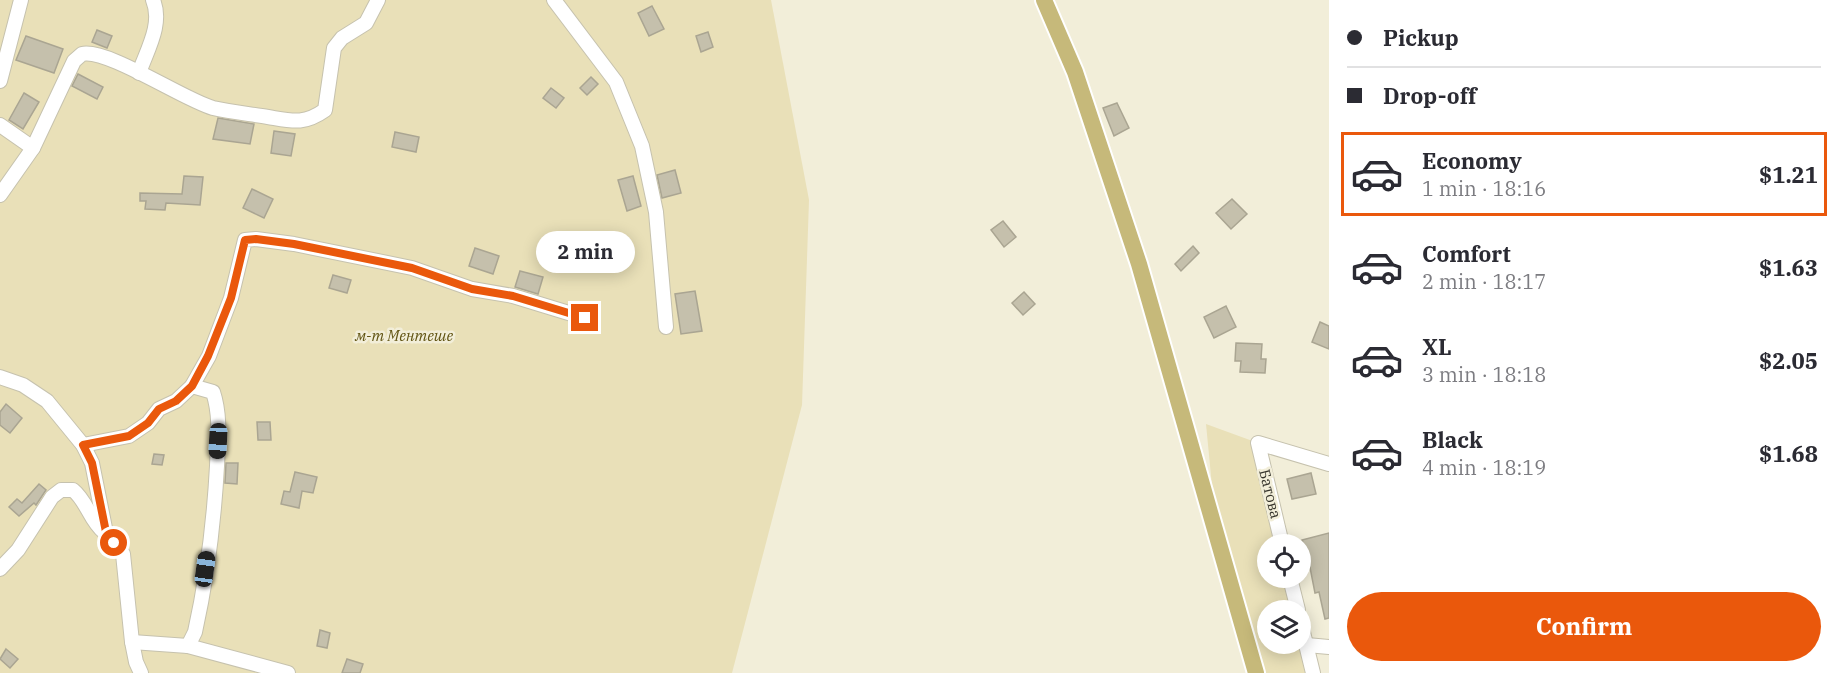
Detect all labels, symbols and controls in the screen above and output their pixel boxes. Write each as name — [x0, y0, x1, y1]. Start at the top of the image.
text: Pickup — [1383, 23, 1459, 52]
text: Drop-off — [1383, 81, 1477, 110]
text: Economy — [1422, 146, 1522, 175]
icon: car — [1350, 147, 1404, 201]
text: $1.21 — [1759, 160, 1818, 189]
text: 1 min · 18:16 — [1422, 175, 1546, 202]
callout: 2 min — [536, 231, 634, 273]
text: 2 min — [558, 238, 614, 265]
text: Comfort — [1422, 239, 1511, 268]
icon: car — [1350, 240, 1404, 294]
text: $1.63 — [1759, 253, 1818, 282]
text: 2 min · 18:17 — [1422, 268, 1546, 295]
route end — [571, 304, 598, 331]
park label: м-т Ментeше — [354, 326, 453, 345]
text: XL — [1422, 332, 1452, 361]
icon: car — [1350, 333, 1404, 387]
text: $2.05 — [1759, 346, 1818, 375]
text: 3 min · 18:18 — [1422, 361, 1546, 388]
car — [208, 423, 228, 459]
text: Black — [1422, 425, 1483, 454]
icon: car — [1350, 426, 1404, 480]
text: $1.68 — [1759, 439, 1818, 468]
text: 4 min · 18:19 — [1422, 454, 1546, 481]
street label: Батова — [1255, 467, 1286, 521]
route start — [100, 529, 127, 556]
map controls — [1257, 534, 1311, 654]
button: locate — [1257, 534, 1311, 588]
car — [194, 550, 216, 588]
button: Confirm — [1347, 592, 1821, 661]
button: layers — [1257, 600, 1311, 654]

